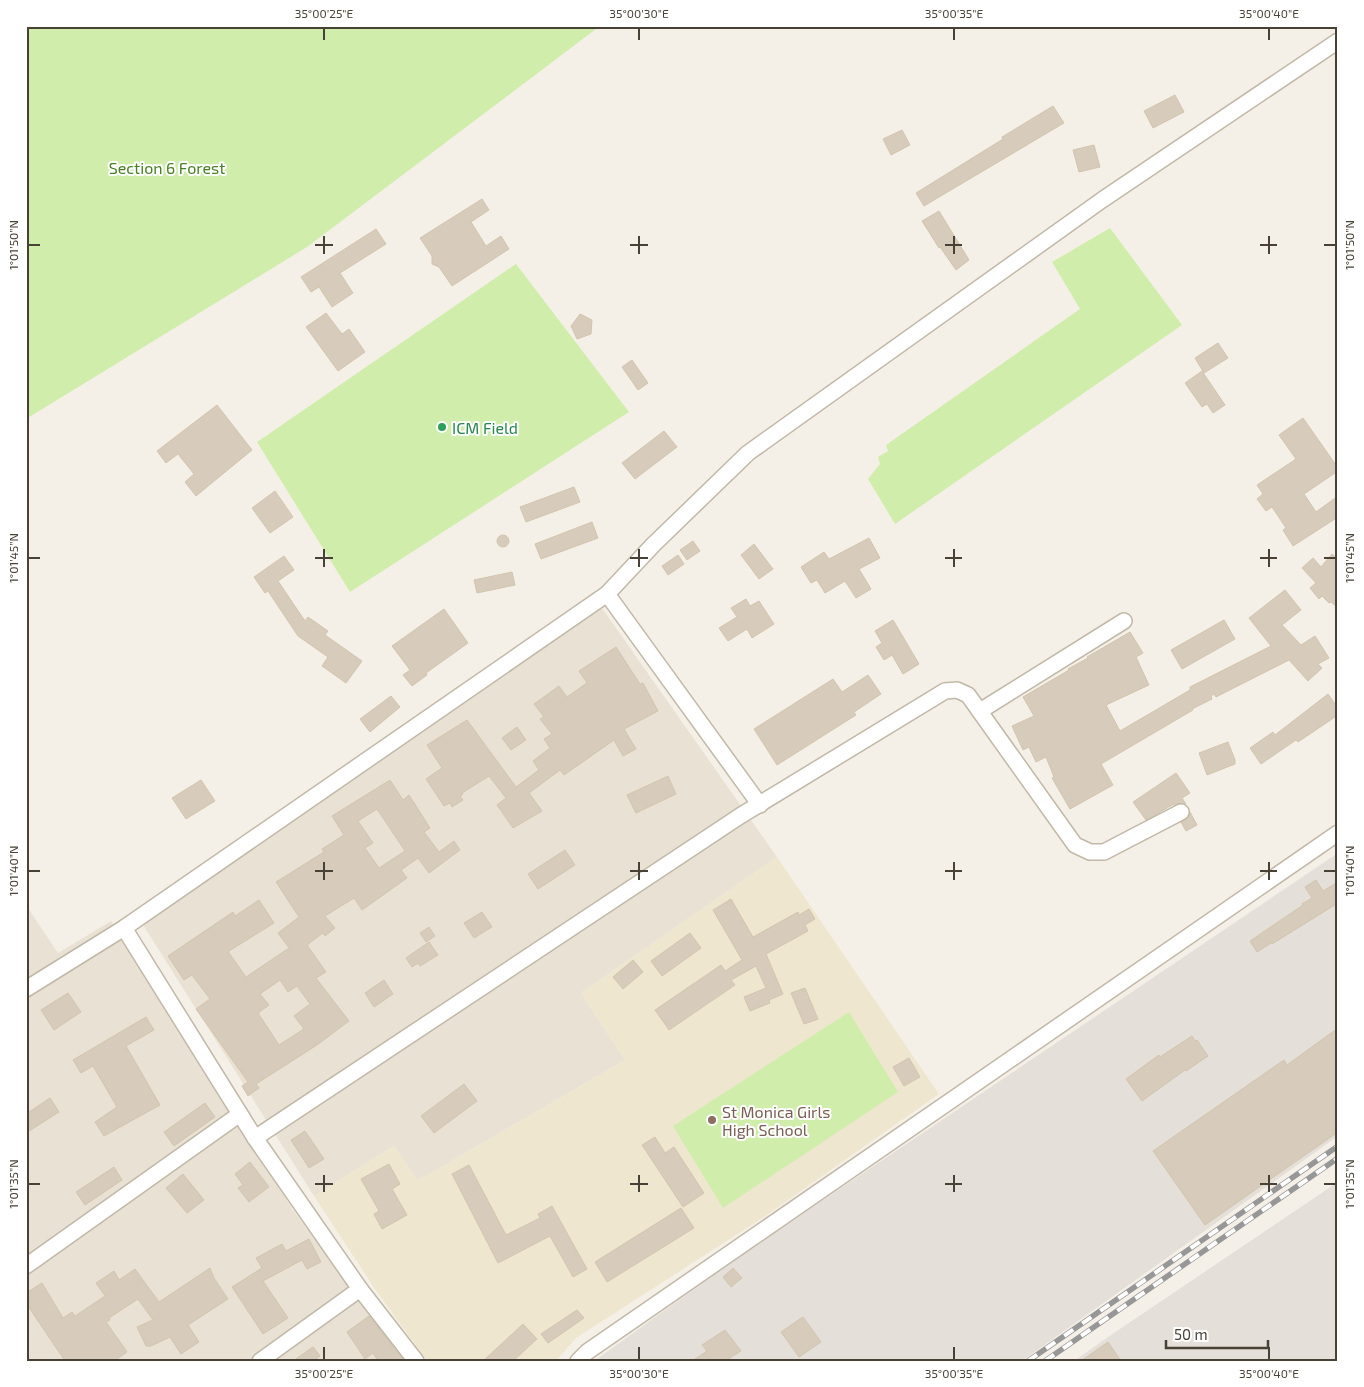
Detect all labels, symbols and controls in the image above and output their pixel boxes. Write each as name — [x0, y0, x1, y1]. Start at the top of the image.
text: 35°00'25"E — [295, 6, 354, 20]
text: 35°00'30"E — [609, 6, 669, 20]
text: 35°00'35"E — [925, 6, 984, 20]
text: 35°00'40"E — [1239, 6, 1299, 20]
park label: Section 6 Forest — [109, 158, 225, 177]
text: 1°01'50"N — [6, 220, 20, 270]
text: 1°01'50"N — [1342, 220, 1356, 270]
place label: ICM Field — [452, 418, 518, 437]
marker: ICM Field — [436, 421, 448, 433]
text: 1°01'45"N — [6, 533, 20, 583]
text: 1°01'45"N — [1342, 533, 1356, 583]
text: 1°01'40"N — [6, 846, 20, 896]
text: 1°01'40"N — [1342, 846, 1356, 896]
place label: St Monica Girls High School — [722, 1102, 830, 1139]
marker: St Monica Girls High School — [706, 1114, 718, 1126]
text: 1°01'35"N — [6, 1159, 20, 1209]
text: 1°01'35"N — [1342, 1159, 1356, 1209]
scale bar — [1166, 1317, 1269, 1349]
text: 50 m — [1174, 1325, 1208, 1343]
text: 35°00'25"E — [295, 1366, 354, 1380]
text: 35°00'30"E — [609, 1366, 669, 1380]
text: 35°00'35"E — [925, 1366, 984, 1380]
text: 35°00'40"E — [1239, 1366, 1299, 1380]

